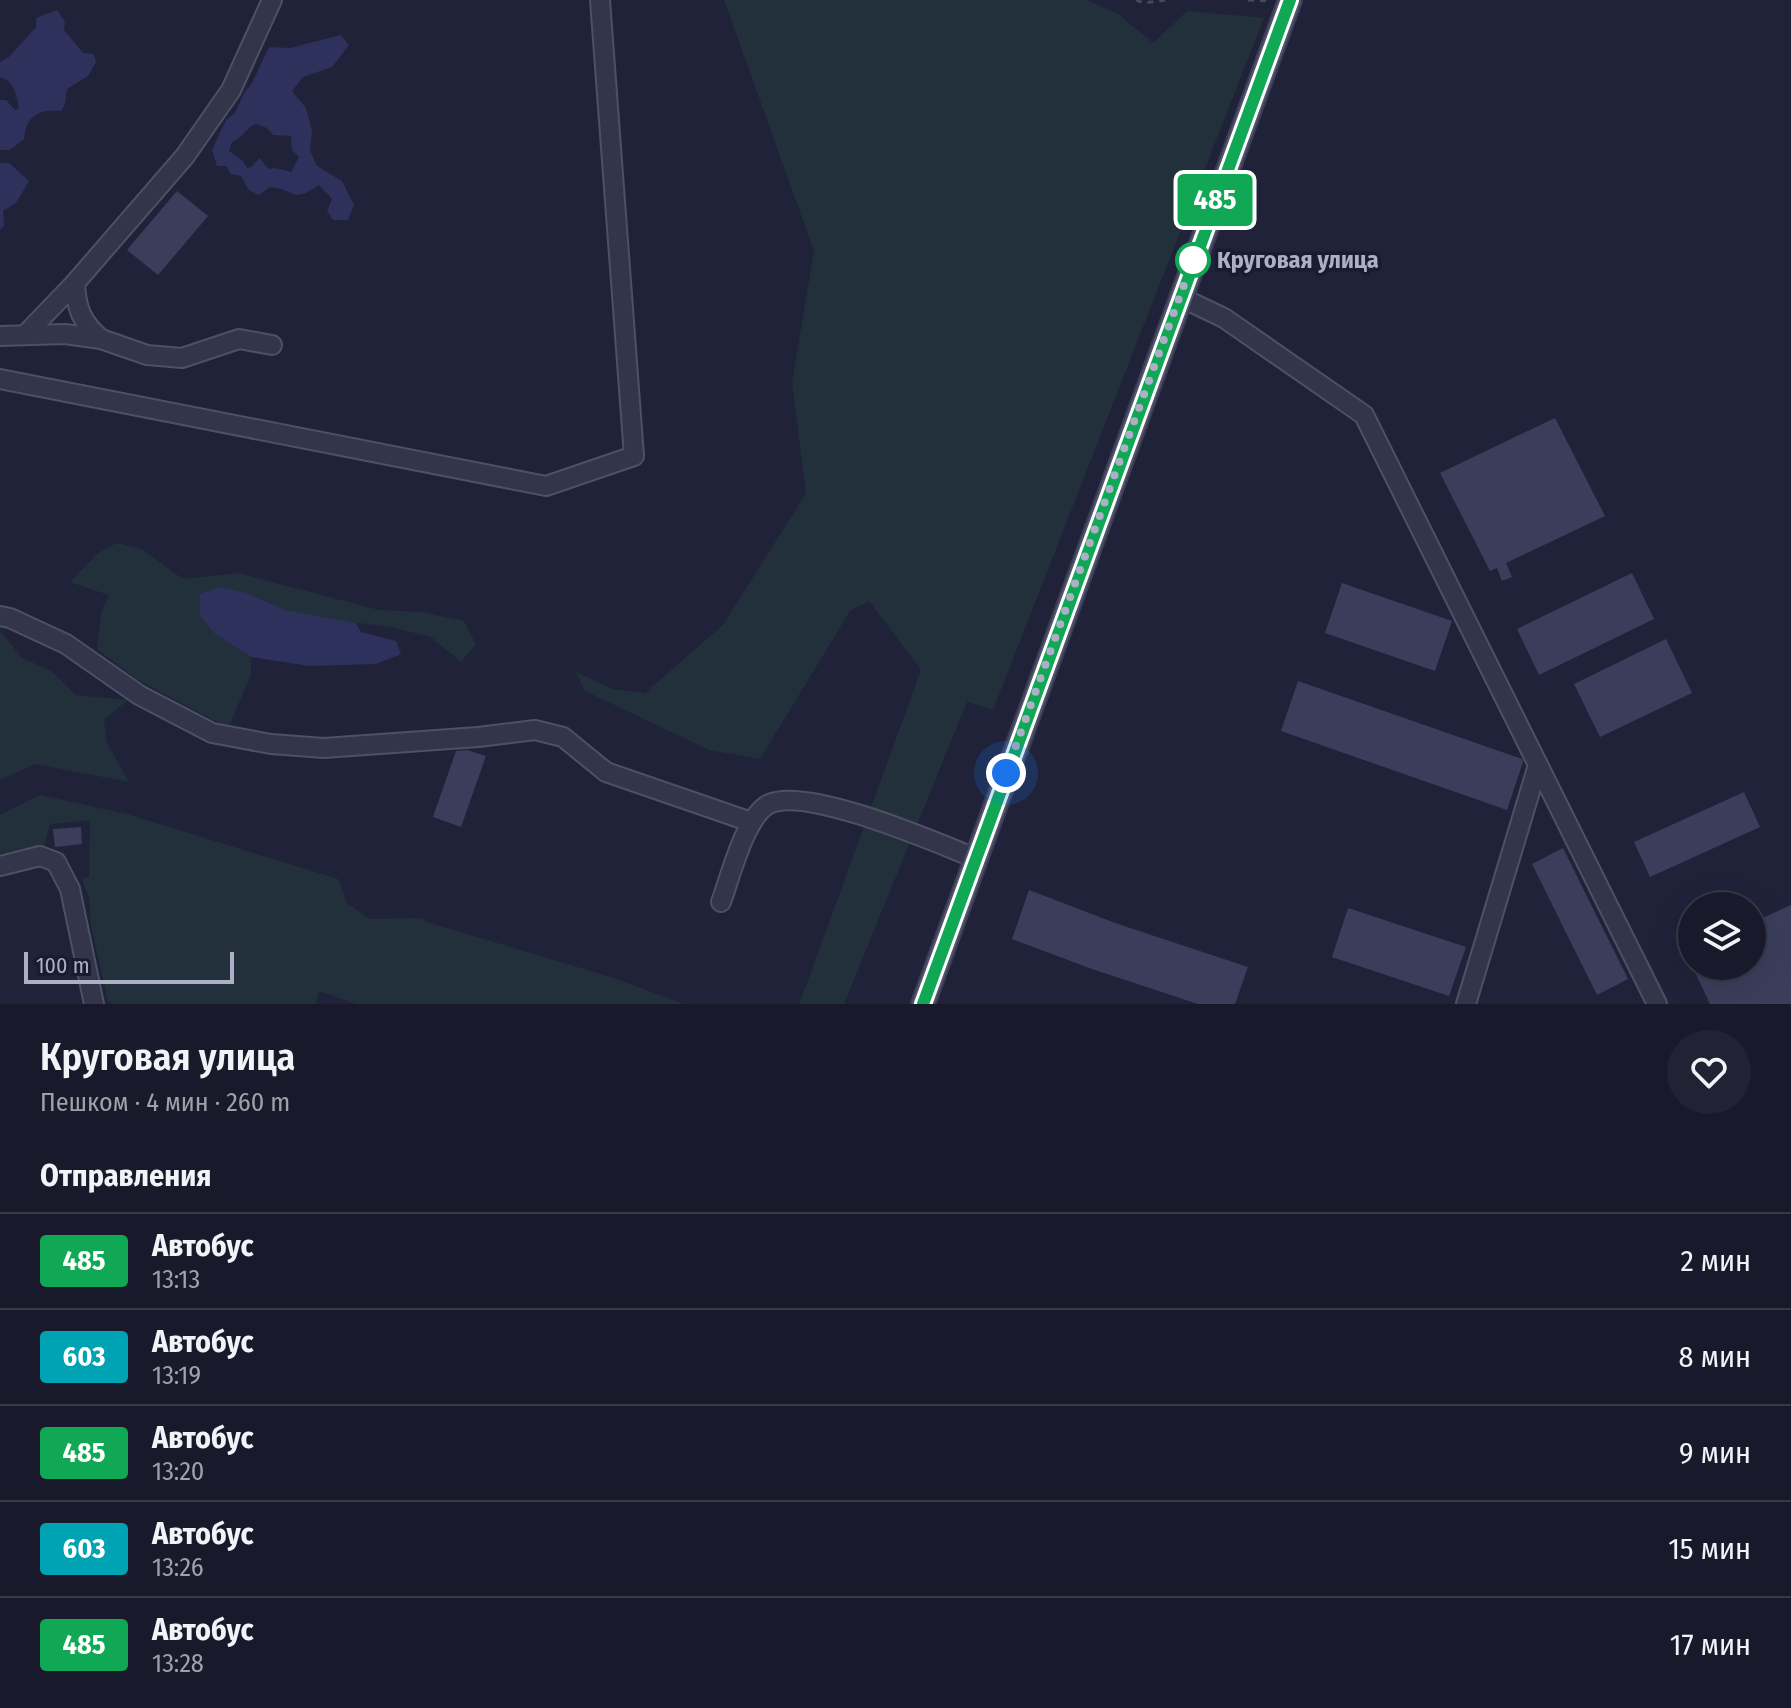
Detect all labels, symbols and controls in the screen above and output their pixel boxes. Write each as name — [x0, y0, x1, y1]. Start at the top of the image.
line badge: 485 — [1169, 174, 1261, 226]
text: 485 — [1194, 183, 1236, 216]
marker: Круговая улица — [1176, 243, 1210, 277]
place label: Круговая улица — [1217, 246, 1379, 274]
your location — [986, 753, 1026, 793]
map controls — [1678, 892, 1766, 980]
button: layers — [1678, 892, 1766, 980]
scale bar — [24, 948, 234, 984]
text: 100 m — [36, 952, 90, 979]
button: heart — [1667, 1030, 1751, 1114]
text: Круговая улица — [40, 1034, 295, 1080]
text: Пешком · 4 мин · 260 m — [40, 1087, 290, 1118]
text: Отправления — [40, 1158, 211, 1194]
text: Автобус — [152, 1228, 254, 1264]
text: 2 мин — [1680, 1243, 1751, 1279]
text: 485 — [63, 1244, 105, 1277]
text: 13:13 — [152, 1264, 200, 1295]
text: Автобус — [152, 1324, 254, 1360]
text: 8 мин — [1679, 1339, 1751, 1375]
text: 603 — [63, 1340, 105, 1373]
text: 13:19 — [152, 1360, 201, 1391]
text: Автобус — [152, 1420, 254, 1456]
text: 9 мин — [1679, 1435, 1751, 1471]
text: 485 — [63, 1436, 105, 1469]
text: 13:20 — [152, 1456, 204, 1487]
text: Автобус — [152, 1516, 254, 1552]
text: 15 мин — [1668, 1531, 1751, 1567]
text: 603 — [63, 1532, 105, 1565]
text: 13:26 — [152, 1552, 204, 1583]
text: Автобус — [152, 1612, 254, 1648]
text: 17 мин — [1670, 1627, 1751, 1663]
text: 485 — [63, 1628, 105, 1661]
text: 13:28 — [152, 1648, 204, 1679]

